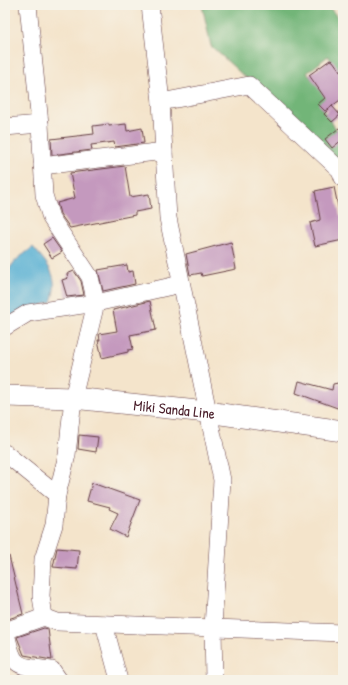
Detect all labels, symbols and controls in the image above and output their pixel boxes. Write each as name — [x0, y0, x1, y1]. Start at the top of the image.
street label: Miki Sanda Line — [133, 394, 217, 424]

